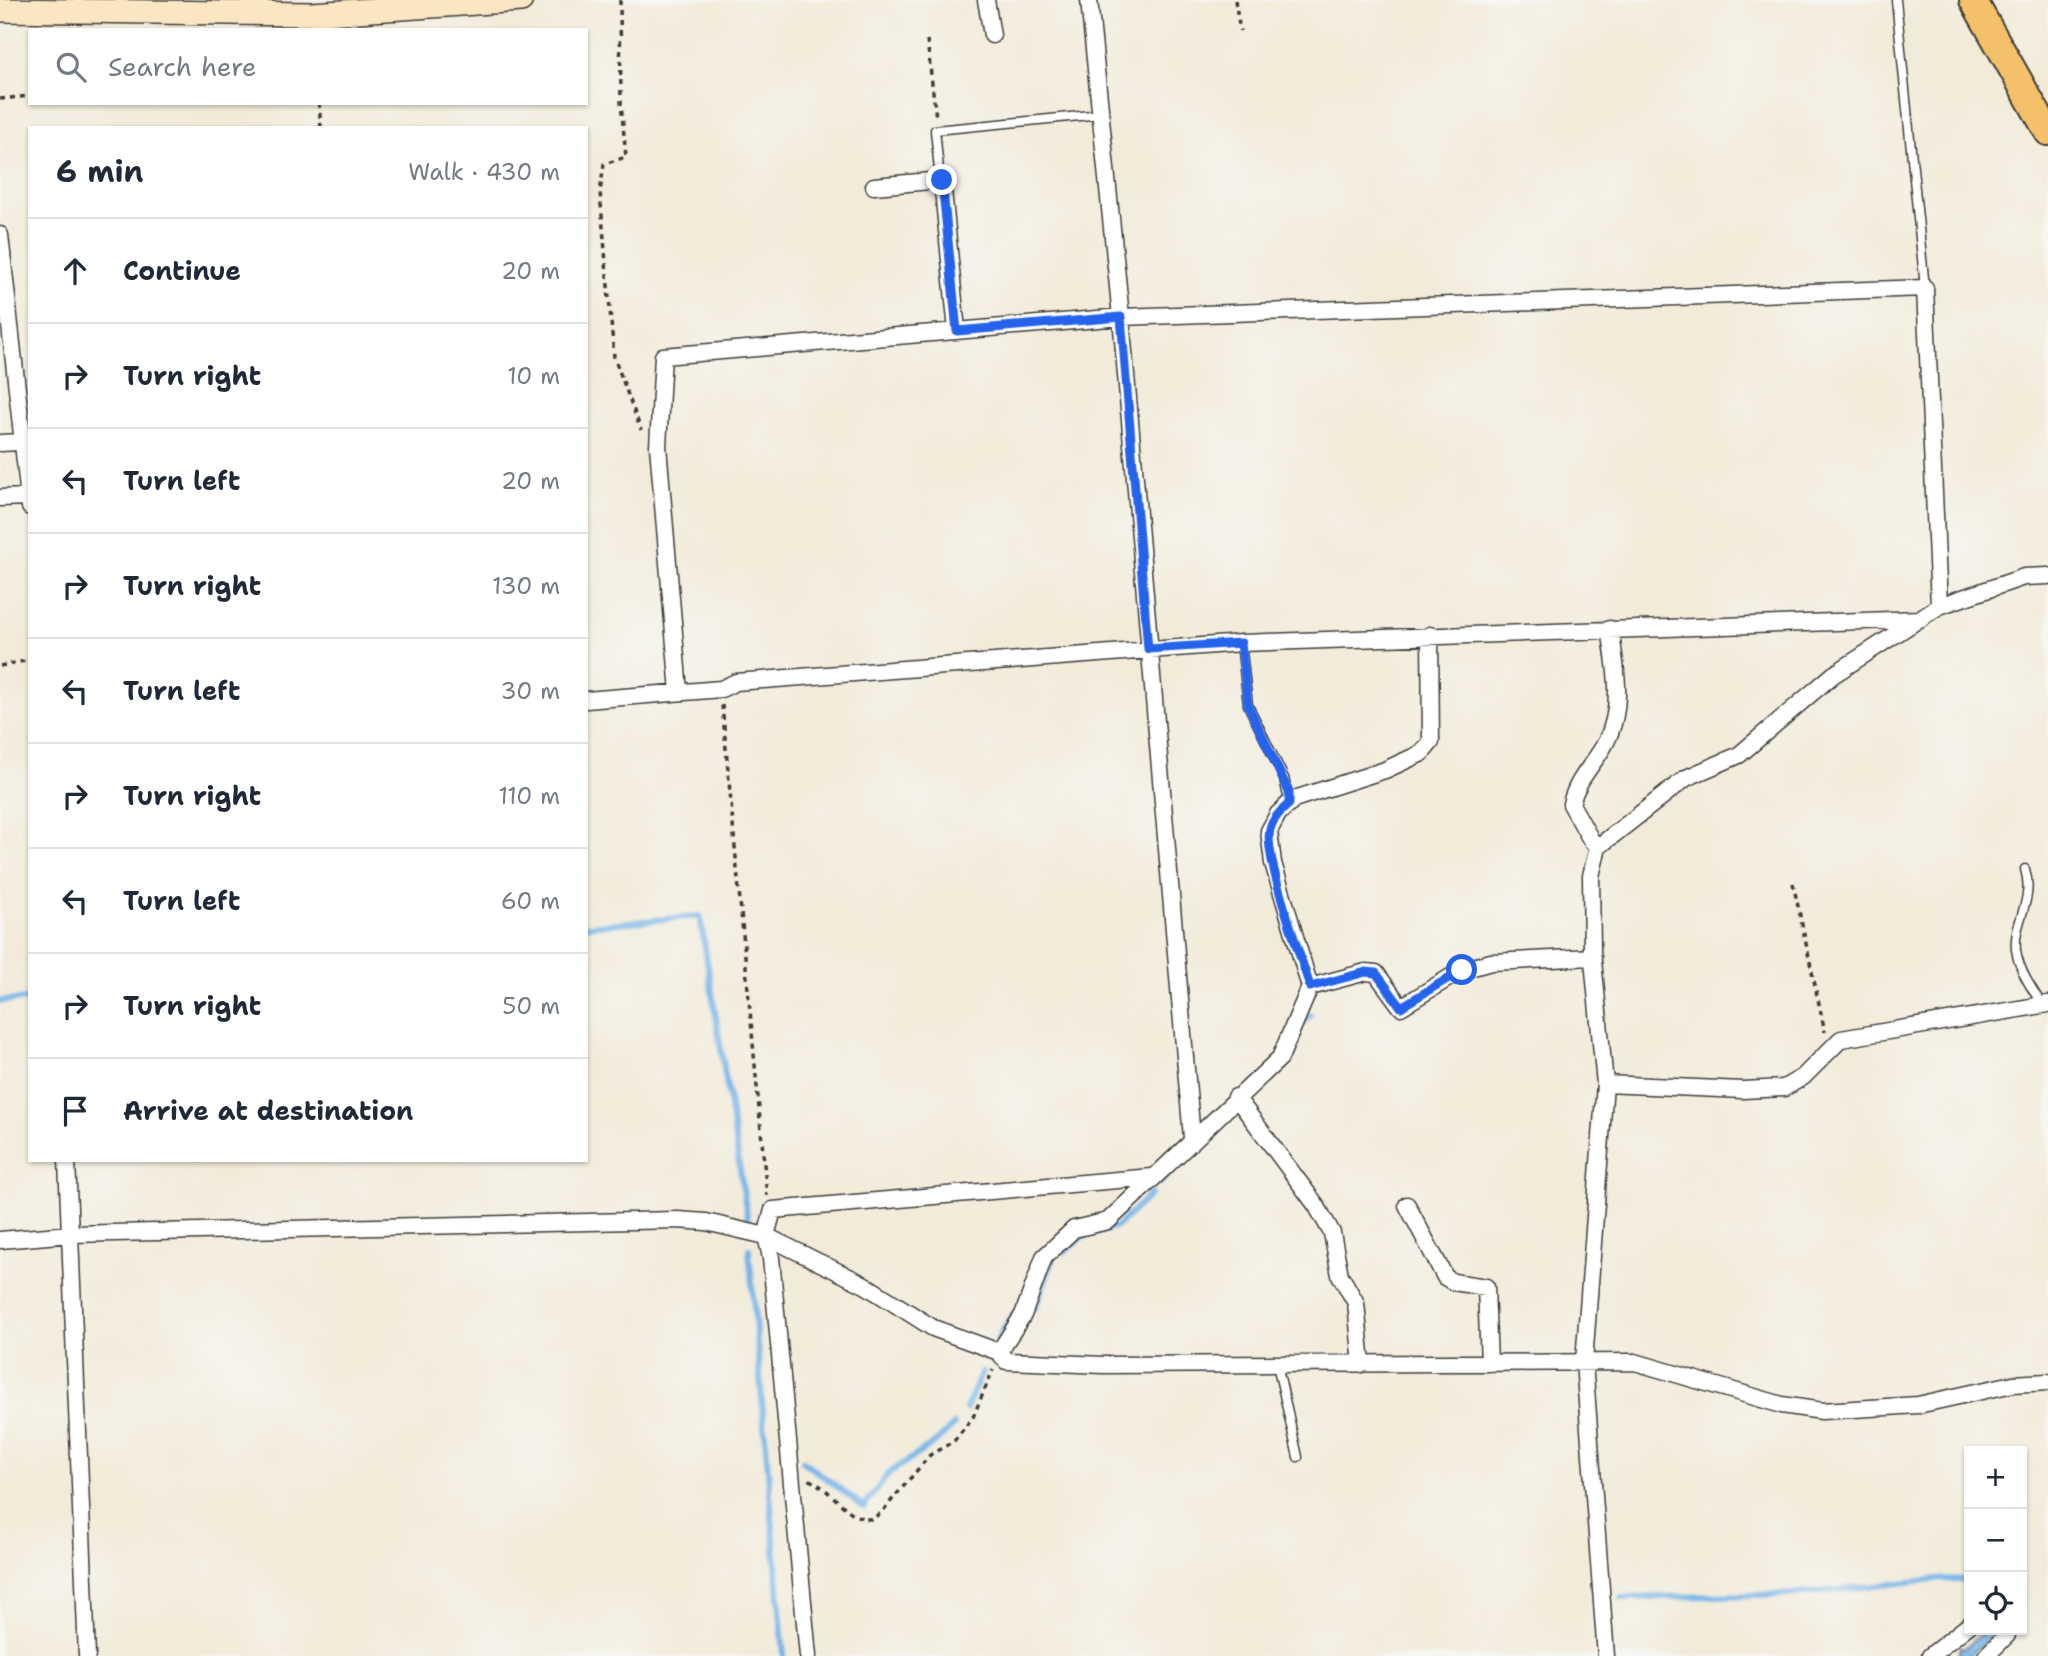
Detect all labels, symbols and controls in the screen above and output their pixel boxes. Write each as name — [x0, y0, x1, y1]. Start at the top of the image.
search box — [28, 28, 588, 105]
icon: search — [52, 48, 90, 86]
text: Search here — [108, 49, 257, 84]
text: 6 min — [56, 151, 143, 192]
text: Walk · 430 m — [408, 157, 560, 187]
route end — [926, 164, 957, 195]
icon: ahead — [56, 252, 94, 290]
text: Continue — [123, 253, 241, 288]
text: 20 m — [501, 256, 560, 286]
icon: right — [56, 357, 94, 395]
text: Turn right — [123, 358, 261, 393]
text: 10 m — [507, 361, 560, 391]
icon: left — [56, 462, 94, 500]
text: Turn left — [123, 463, 240, 498]
text: 20 m — [501, 466, 560, 496]
icon: right — [56, 567, 94, 605]
text: Turn right — [123, 568, 261, 603]
text: 130 m — [492, 571, 560, 601]
icon: left — [56, 672, 94, 710]
text: Turn left — [123, 673, 240, 708]
text: 30 m — [501, 676, 560, 706]
icon: right — [56, 777, 94, 815]
text: Turn right — [123, 778, 261, 813]
text: 110 m — [498, 781, 560, 811]
icon: left — [56, 882, 94, 920]
text: Turn left — [123, 883, 240, 918]
text: 60 m — [501, 886, 560, 916]
route start — [1446, 954, 1477, 985]
icon: right — [56, 987, 94, 1025]
text: Turn right — [123, 988, 261, 1023]
text: 50 m — [502, 991, 560, 1021]
icon: arrive — [56, 1092, 94, 1130]
text: Arrive at destination — [123, 1093, 413, 1128]
map controls — [1964, 1446, 2027, 1635]
button: + — [1964, 1446, 2027, 1509]
button: − — [1964, 1509, 2027, 1572]
button: locate — [1964, 1572, 2027, 1635]

